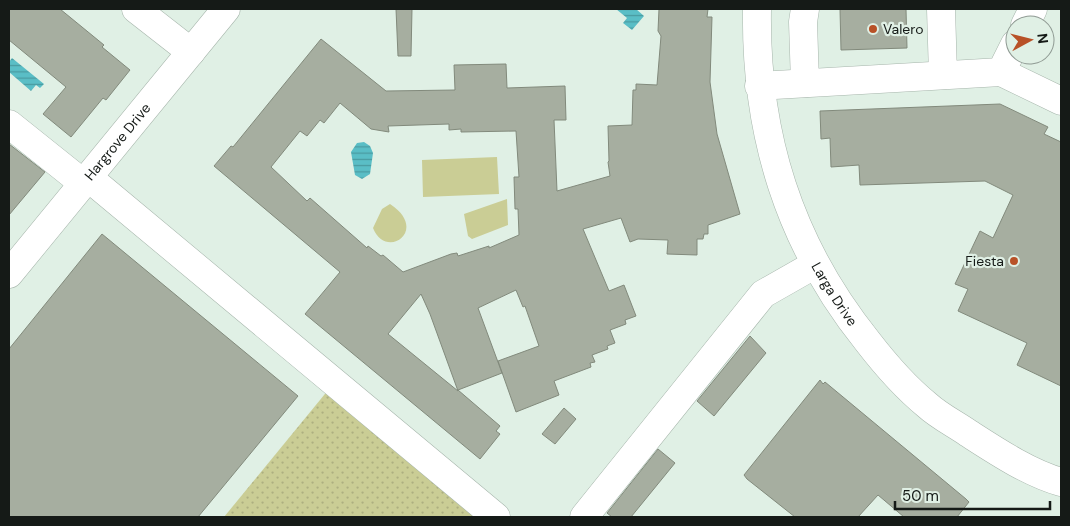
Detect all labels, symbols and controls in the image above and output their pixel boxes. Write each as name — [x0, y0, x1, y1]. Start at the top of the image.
north arrow — [1005, 15, 1055, 65]
place label: Valero — [883, 20, 924, 38]
marker: Valero — [867, 23, 879, 35]
text: N — [1033, 32, 1052, 45]
street label: Hargrove Drive — [80, 99, 154, 184]
place label: Fiesta — [965, 252, 1004, 270]
marker: Fiesta — [1008, 255, 1020, 267]
street label: Larga Drive — [808, 259, 862, 330]
scale bar — [895, 478, 1050, 510]
text: 50 m — [902, 486, 939, 506]

